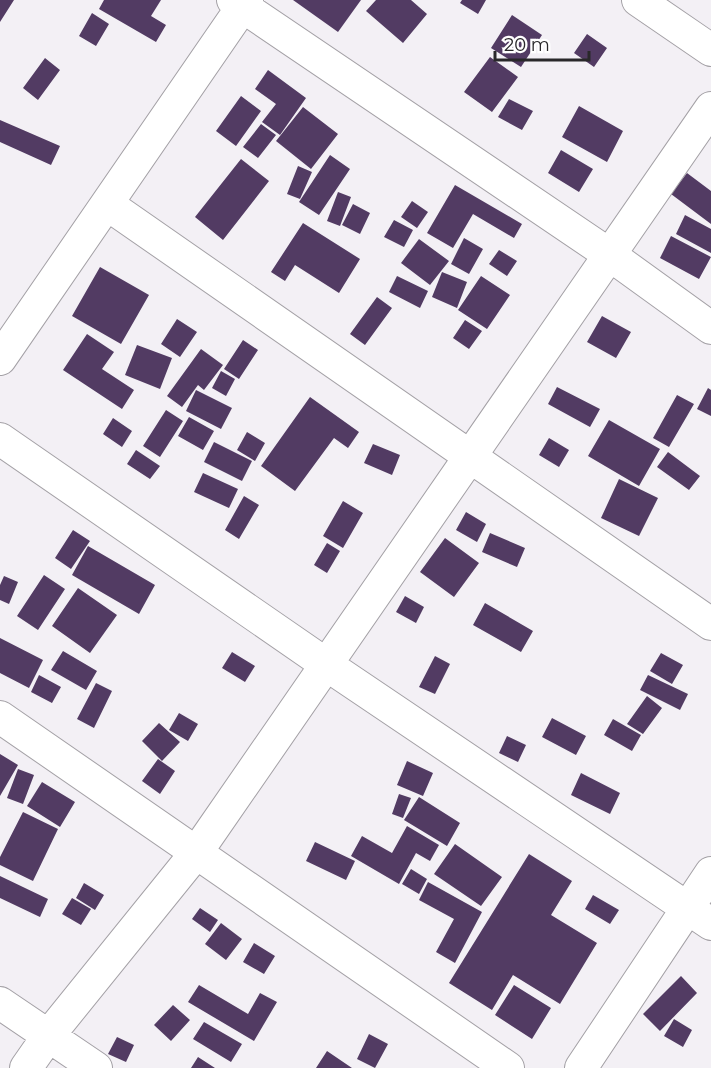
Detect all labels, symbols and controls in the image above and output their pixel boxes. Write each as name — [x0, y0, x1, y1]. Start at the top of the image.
scale bar — [495, 24, 590, 62]
text: 20 m — [504, 34, 550, 56]

